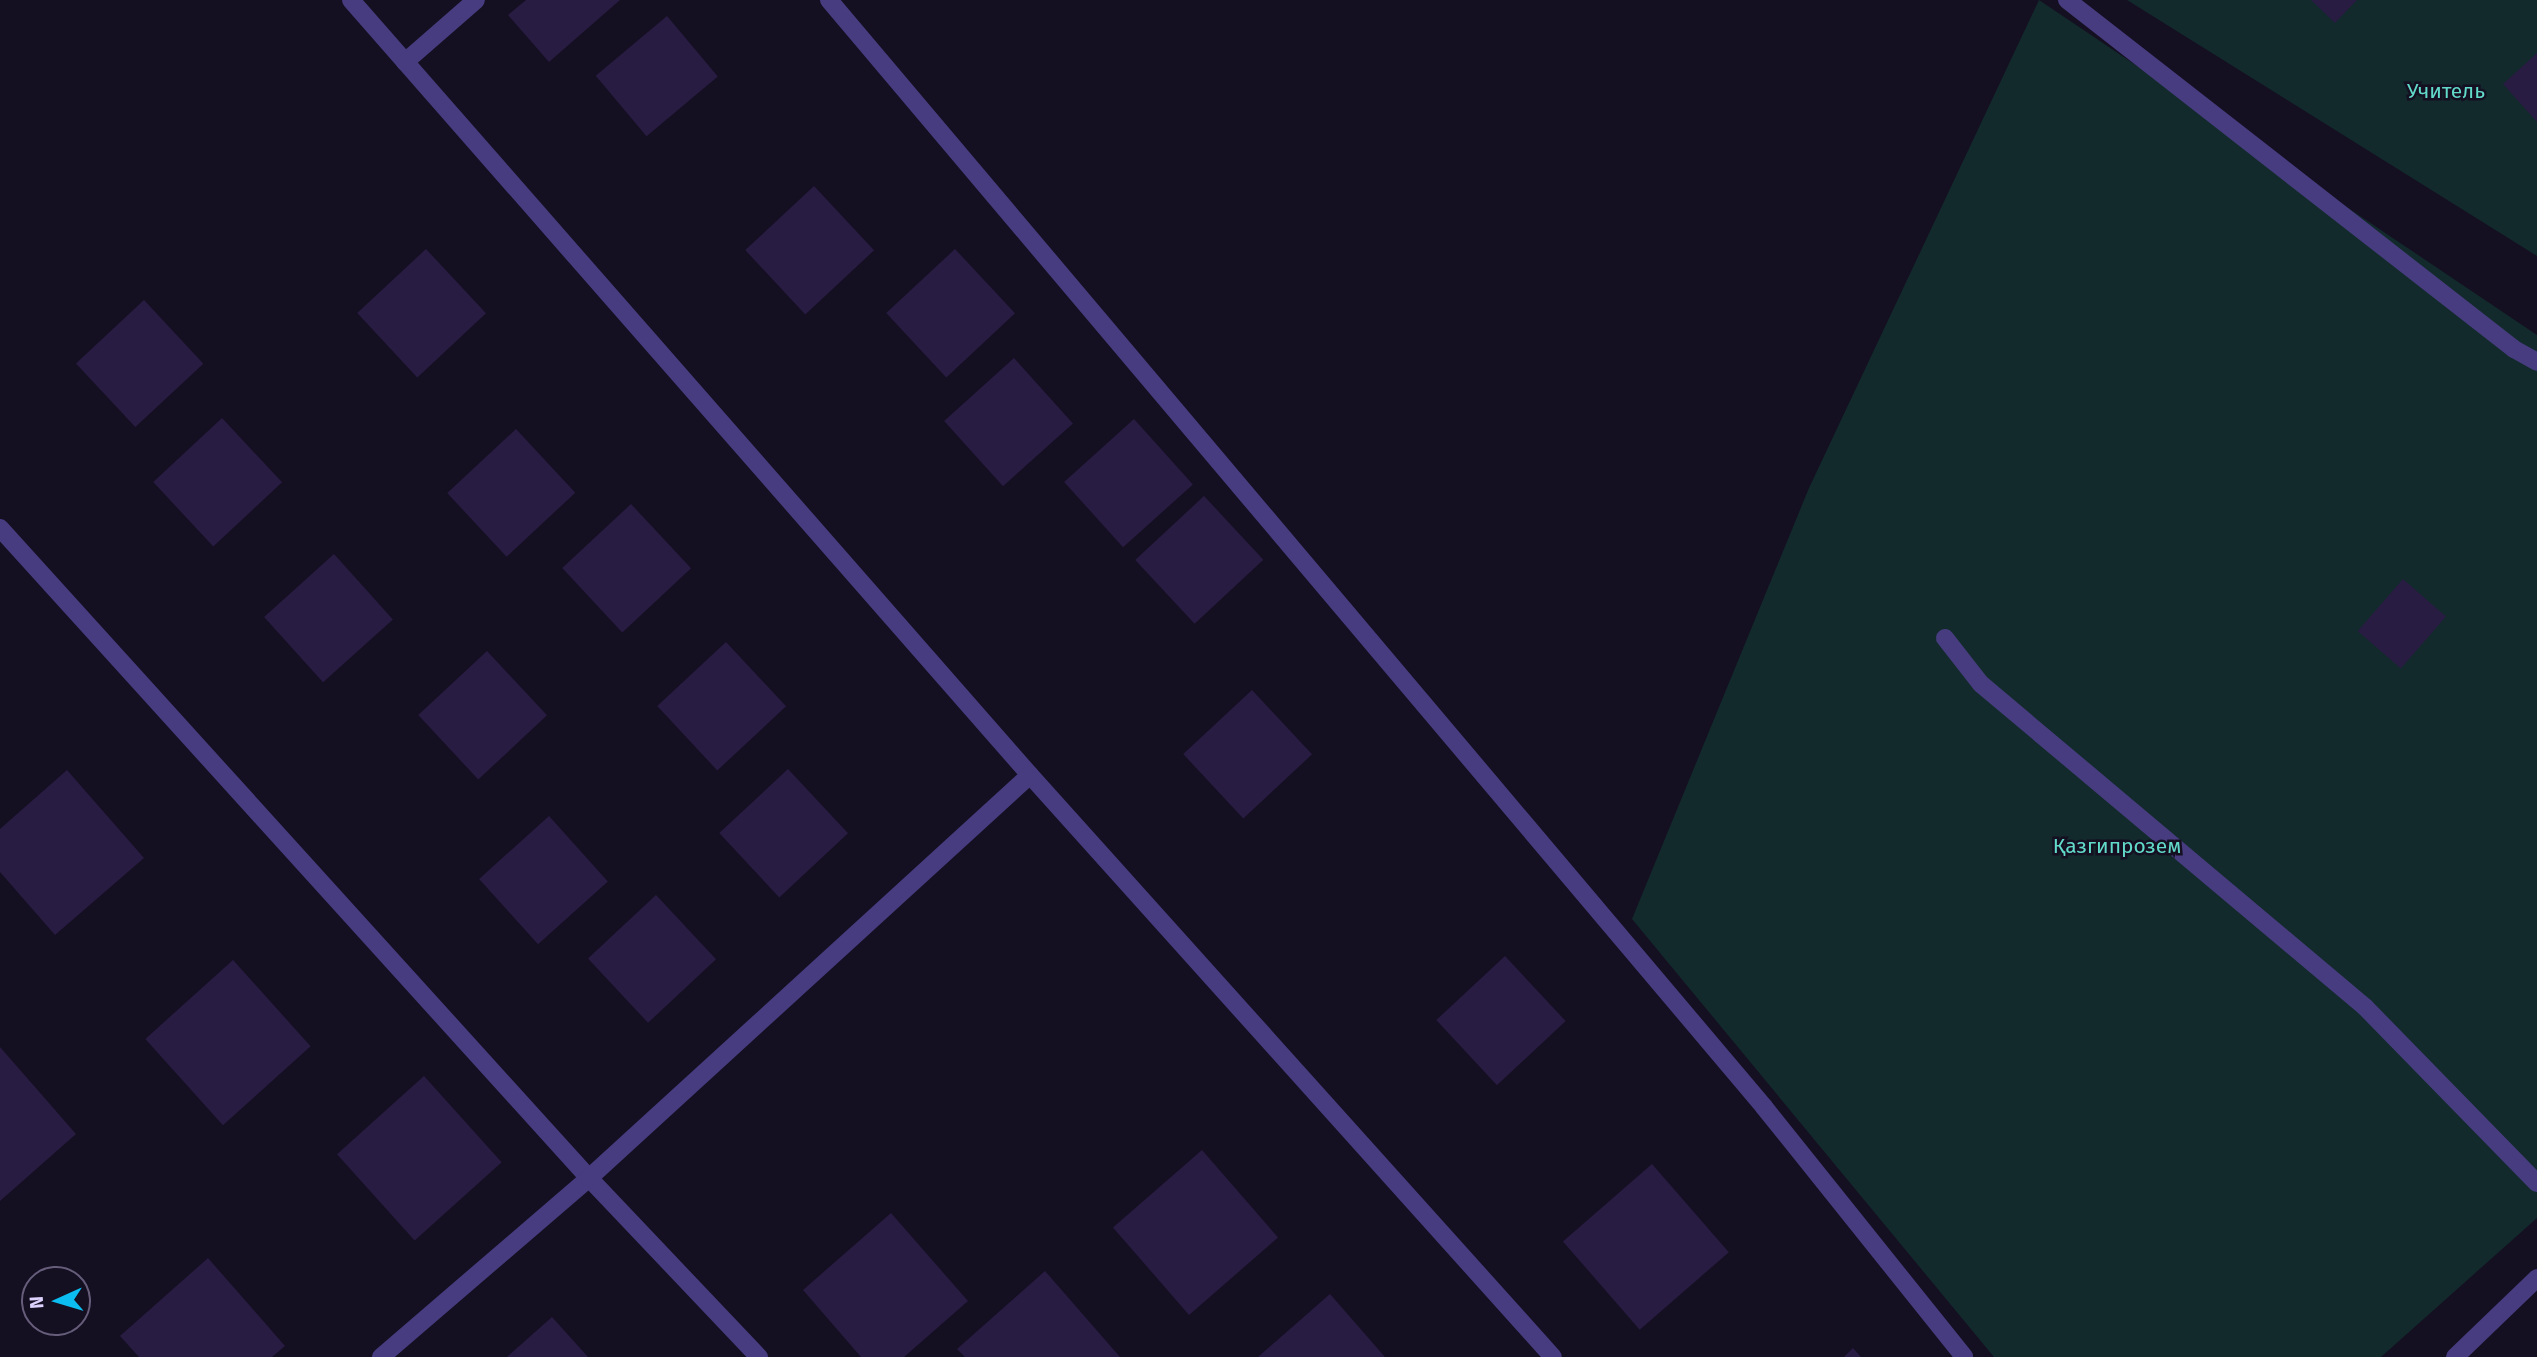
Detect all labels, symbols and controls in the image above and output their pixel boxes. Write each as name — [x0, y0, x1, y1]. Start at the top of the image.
park label: Учитель — [2407, 78, 2485, 104]
park label: Қазгипрозем — [2053, 833, 2181, 859]
north arrow — [21, 1266, 91, 1336]
text: N — [25, 1295, 48, 1309]

